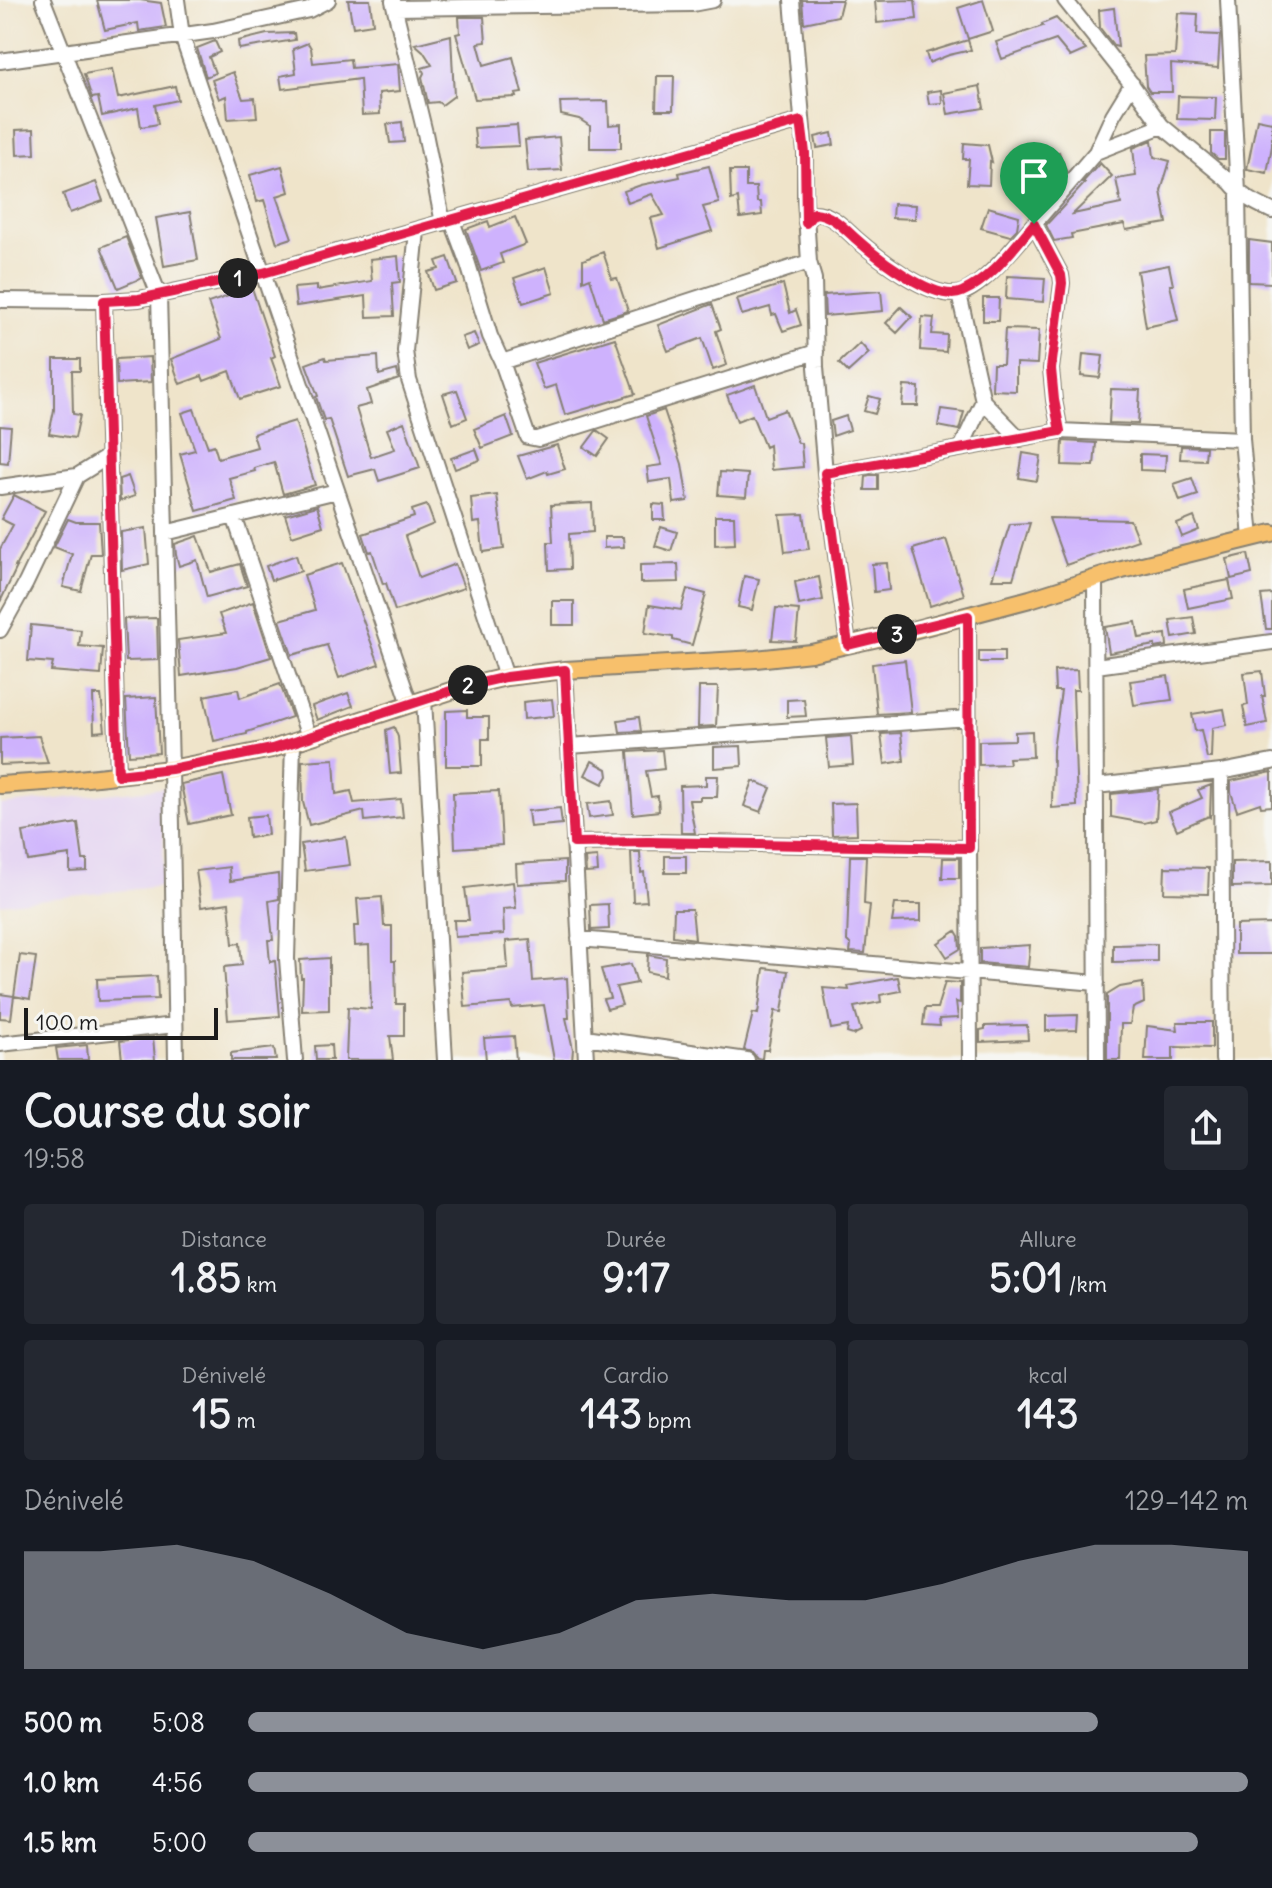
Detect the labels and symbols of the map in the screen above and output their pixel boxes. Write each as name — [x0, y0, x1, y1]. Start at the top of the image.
pin — [1000, 142, 1068, 224]
pin: 1 — [218, 258, 258, 298]
pin: 3 — [877, 614, 917, 654]
pin: 2 — [448, 665, 488, 705]
scale bar — [24, 1004, 218, 1040]

